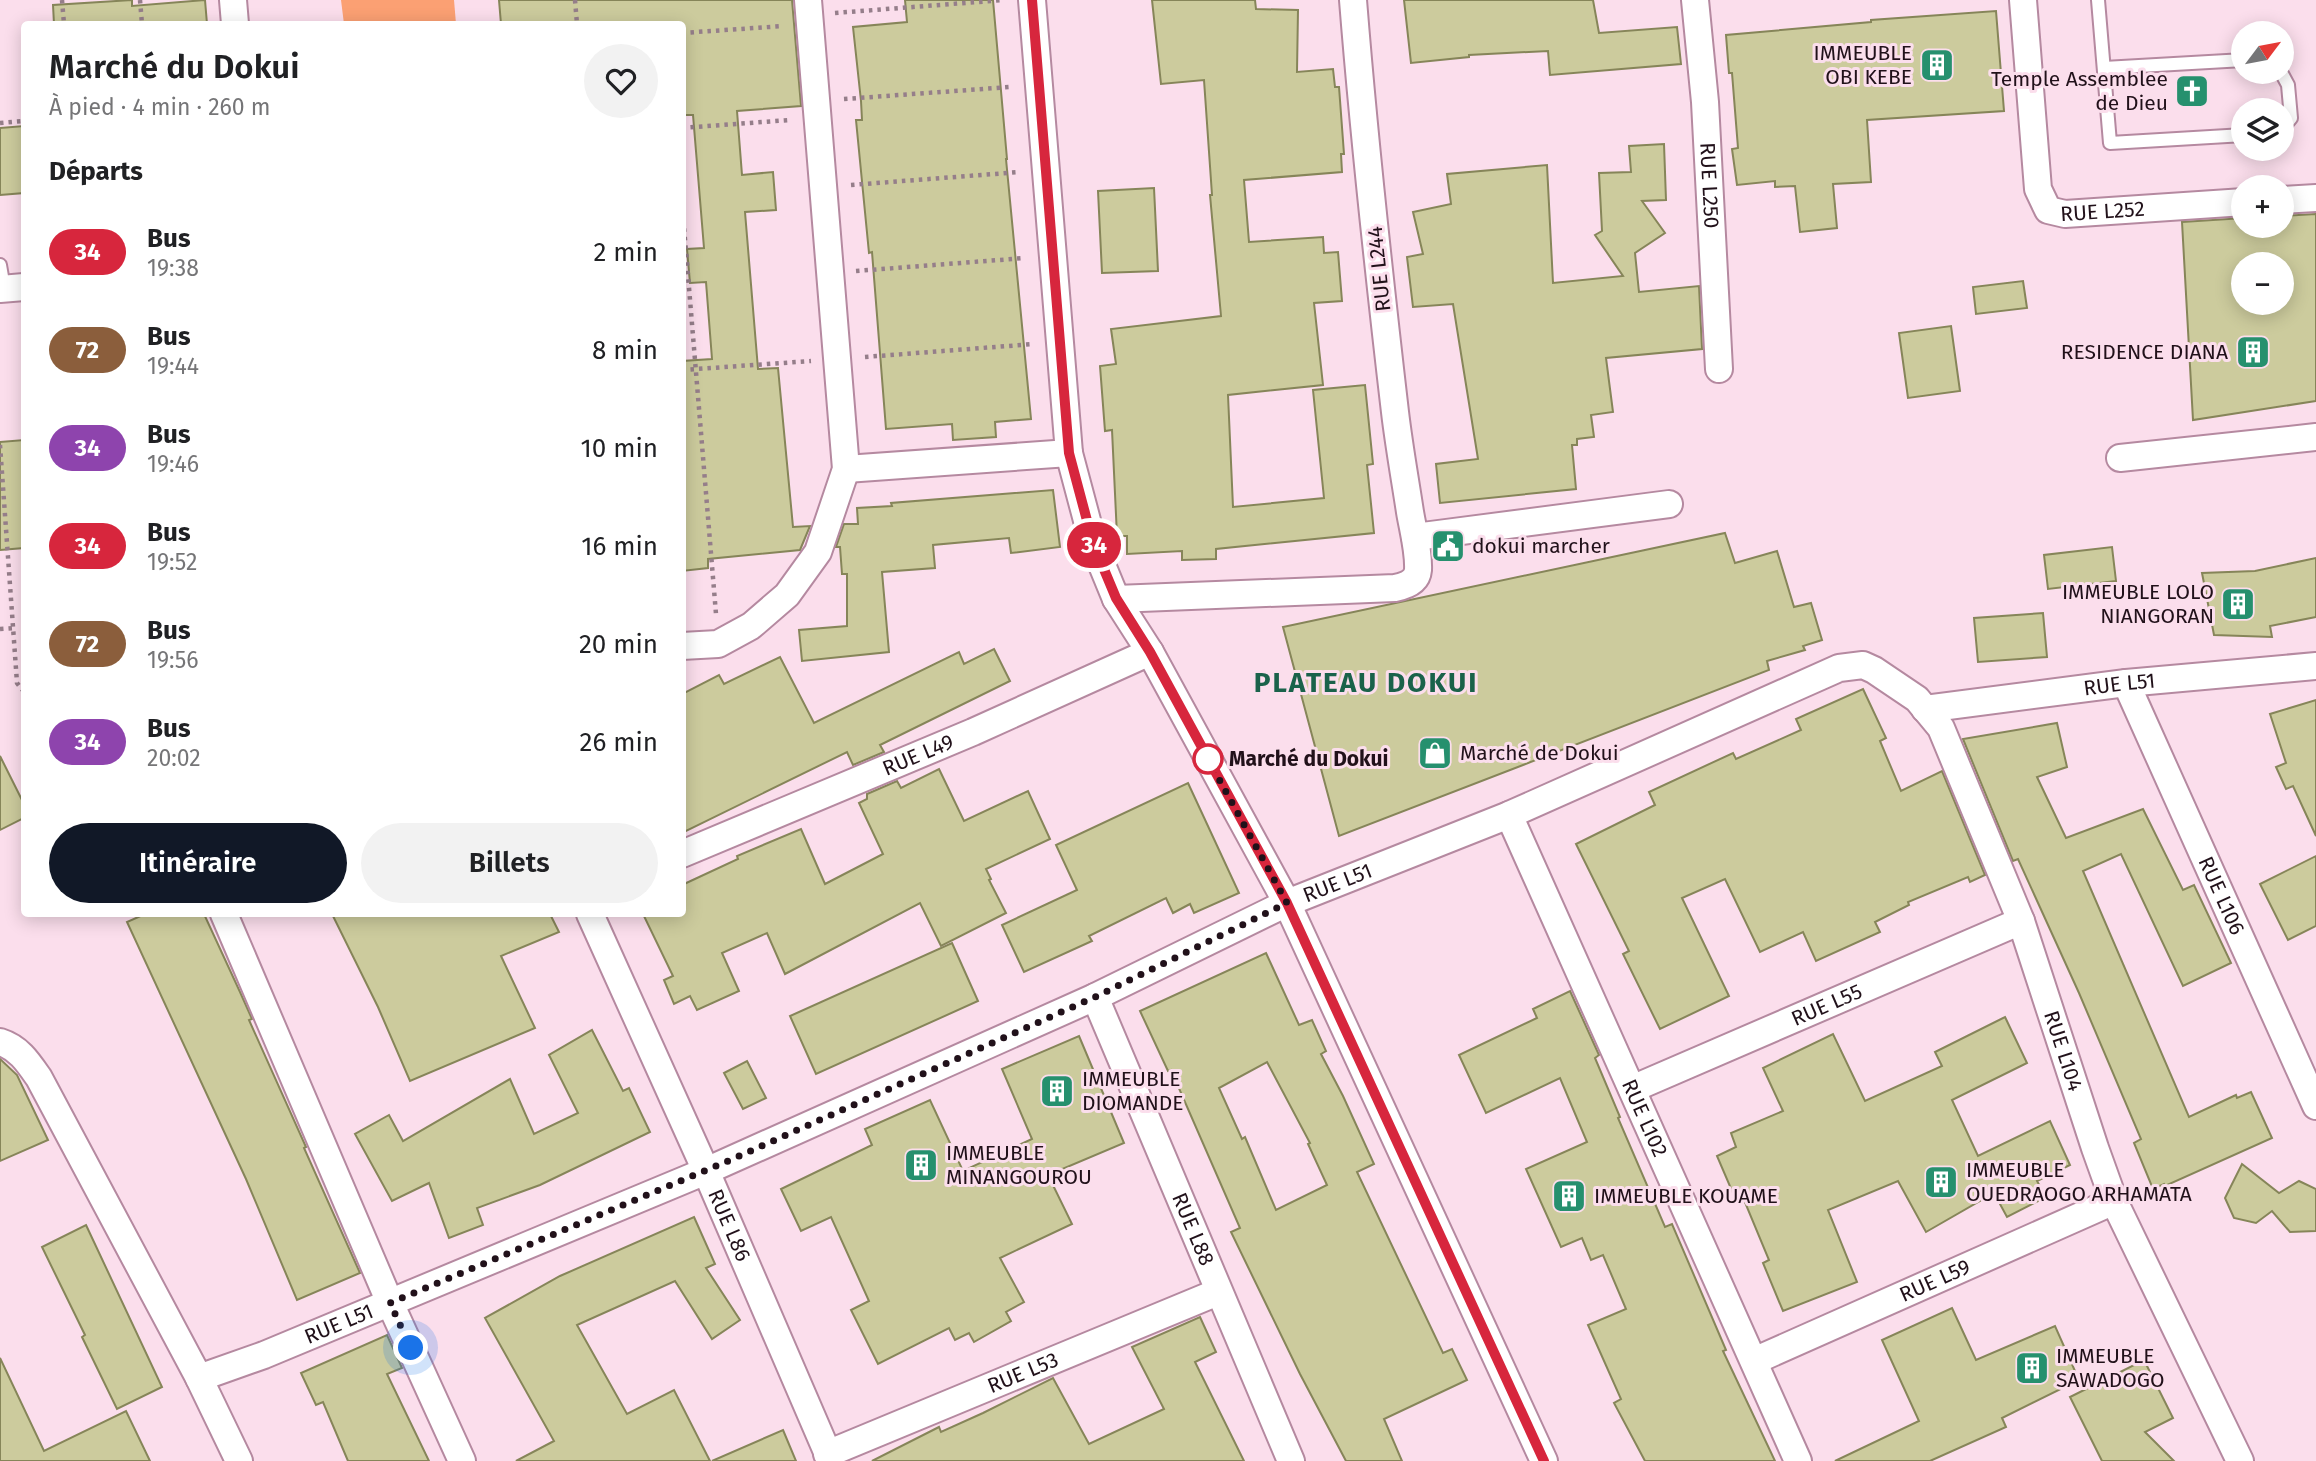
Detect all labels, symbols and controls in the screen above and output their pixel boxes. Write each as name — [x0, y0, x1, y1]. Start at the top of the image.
north arrow — [2231, 21, 2294, 84]
map controls — [2231, 21, 2294, 315]
place label: IMMEUBLE OBI KEBE — [1814, 40, 1912, 90]
button: heart — [584, 44, 658, 118]
building icon: IMMEUBLE OBI KEBE — [1918, 46, 1956, 84]
text: Marché du Dokui — [49, 47, 300, 87]
place label: Temple Assemblee de Dieu — [1991, 66, 2168, 116]
church icon: Temple Assemblee de Dieu — [2173, 72, 2211, 110]
text: À pied · 4 min · 260 m — [49, 93, 270, 121]
button: layers — [2231, 98, 2294, 161]
street label: RUE L250 — [1694, 142, 1725, 229]
text: Départs — [49, 156, 143, 187]
button: + — [2231, 175, 2294, 238]
street label: RUE L252 — [2060, 196, 2146, 227]
text: Bus — [147, 223, 190, 254]
street label: RUE L244 — [1362, 225, 1396, 313]
text: 2 min — [593, 237, 658, 268]
text: 34 — [75, 238, 101, 266]
button: − — [2231, 252, 2294, 315]
text: 19:38 — [147, 254, 199, 282]
text: Bus — [147, 321, 190, 352]
building icon: RESIDENCE DIANA — [2234, 333, 2272, 371]
text: 8 min — [592, 335, 658, 366]
text: 72 — [76, 336, 99, 364]
place label: RESIDENCE DIANA — [2061, 339, 2228, 365]
text: 19:44 — [147, 352, 199, 380]
text: Bus — [147, 419, 190, 450]
text: 10 min — [580, 433, 658, 464]
text: 34 — [75, 434, 101, 462]
text: 19:46 — [147, 450, 199, 478]
text: Bus — [147, 517, 190, 548]
line badge: 34 — [1062, 522, 1126, 568]
public building icon: dokui marcher — [1429, 527, 1467, 565]
text: 16 min — [581, 531, 658, 562]
text: 34 — [1081, 531, 1107, 559]
text: 34 — [75, 532, 101, 560]
place label: dokui marcher — [1472, 533, 1610, 559]
text: 19:52 — [147, 548, 197, 576]
place label: IMMEUBLE LOLO NIANGORAN — [2062, 579, 2214, 629]
building icon: IMMEUBLE LOLO NIANGORAN — [2219, 585, 2257, 623]
text: Bus — [147, 615, 190, 646]
text: 20 min — [579, 629, 658, 660]
text: 72 — [76, 630, 99, 658]
text: 19:56 — [147, 646, 198, 674]
district label: PLATEAU DOKUI — [1254, 666, 1478, 699]
street label: RUE L51 — [2082, 667, 2156, 701]
text: Bus — [147, 713, 190, 744]
text: 26 min — [580, 727, 658, 758]
text: 34 — [75, 728, 101, 756]
street label: RUE L49 — [879, 729, 958, 781]
shop icon: Marché de Dokui — [1416, 734, 1454, 772]
place label: Marché de Dokui — [1460, 740, 1619, 766]
text: 20:02 — [147, 744, 201, 772]
marker: Marché du Dokui — [1193, 744, 1223, 774]
place label: Marché du Dokui — [1229, 746, 1388, 772]
button: Itinéraire — [49, 823, 347, 903]
button: Billets — [361, 823, 658, 903]
street label: RUE L106 — [2193, 852, 2250, 939]
street label: RUE L51 — [1299, 858, 1376, 908]
street label: RUE L55 — [1787, 978, 1866, 1032]
street label: RUE L104 — [2038, 1007, 2089, 1094]
place label: IMMEUBLE DIOMANDE — [1082, 1066, 1184, 1116]
building icon: IMMEUBLE DIOMANDE — [1038, 1072, 1076, 1110]
street label: RUE L102 — [1616, 1075, 1673, 1161]
place label: IMMEUBLE MINANGOUROU — [946, 1140, 1092, 1190]
building icon: IMMEUBLE MINANGOUROU — [902, 1146, 940, 1184]
place label: IMMEUBLE OUEDRAOGO ARHAMATA — [1966, 1157, 2192, 1207]
building icon: IMMEUBLE OUEDRAOGO ARHAMATA — [1922, 1163, 1960, 1201]
building icon: IMMEUBLE KOUAME — [1550, 1177, 1588, 1215]
place label: IMMEUBLE KOUAME — [1594, 1183, 1778, 1209]
street label: RUE L86 — [702, 1185, 756, 1265]
street label: RUE L88 — [1166, 1189, 1220, 1270]
street label: RUE L59 — [1895, 1254, 1974, 1308]
street label: RUE L51 — [301, 1298, 377, 1350]
your location — [393, 1330, 428, 1365]
place label: IMMEUBLE SAWADOGO — [2056, 1343, 2165, 1393]
street label: RUE L53 — [984, 1347, 1062, 1399]
building icon: IMMEUBLE SAWADOGO — [2013, 1349, 2051, 1387]

